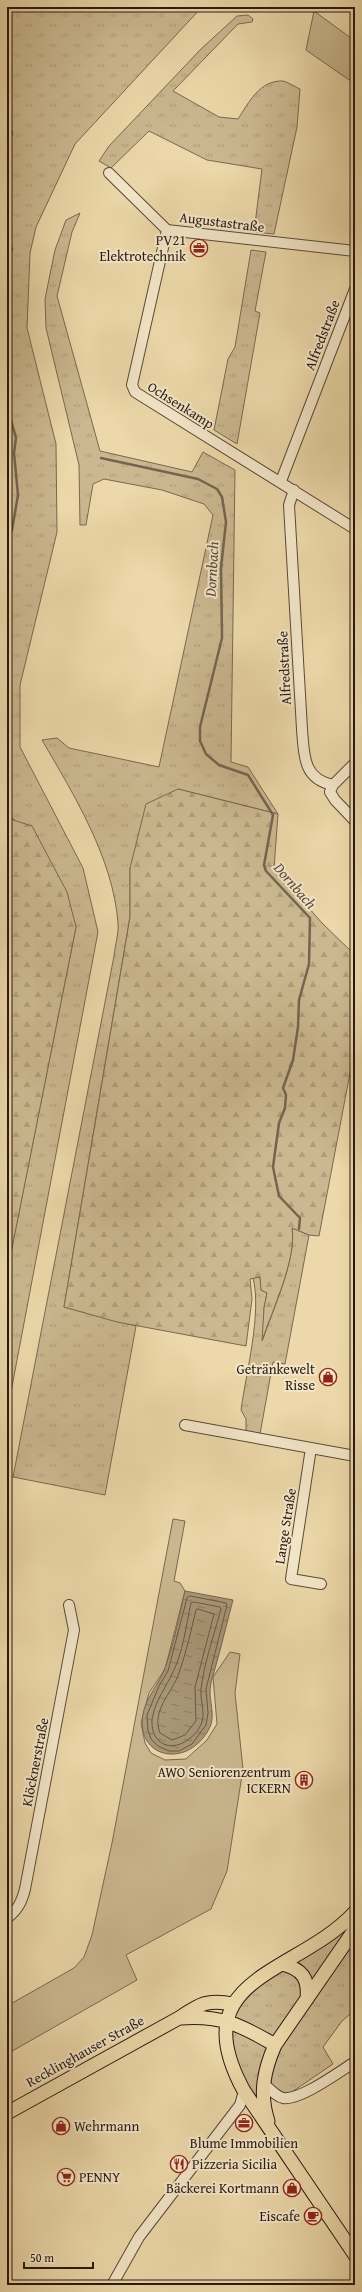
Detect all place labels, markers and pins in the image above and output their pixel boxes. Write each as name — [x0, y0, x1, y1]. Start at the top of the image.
place label: PV21 Elektrotechnik — [99, 230, 187, 266]
office icon: PV21 Elektrotechnik — [189, 238, 209, 258]
place label: Getränkewelt Risse — [236, 1359, 315, 1395]
shop icon: Getränkewelt Risse — [318, 1367, 338, 1387]
place label: AWO Seniorenzentrum ICKERN — [158, 1762, 292, 1798]
building icon: AWO Seniorenzentrum ICKERN — [294, 1770, 314, 1790]
office icon: Blume Immobilien — [234, 2113, 254, 2133]
shop icon: Wehrmann — [51, 2116, 71, 2136]
place label: Wehrmann — [74, 2116, 139, 2136]
place label: Blume Immobilien — [190, 2133, 298, 2153]
restaurant icon: Pizzeria Sicilia — [169, 2154, 189, 2174]
place label: Pizzeria Sicilia — [192, 2154, 277, 2174]
supermarket icon: PENNY — [56, 2167, 76, 2187]
place label: PENNY — [79, 2167, 121, 2187]
place label: Bäckerei Kortmann — [166, 2178, 279, 2198]
shop icon: Bäckerei Kortmann — [282, 2178, 302, 2198]
place label: Eiscafe — [260, 2206, 300, 2226]
cafe icon: Eiscafe — [303, 2206, 323, 2226]

